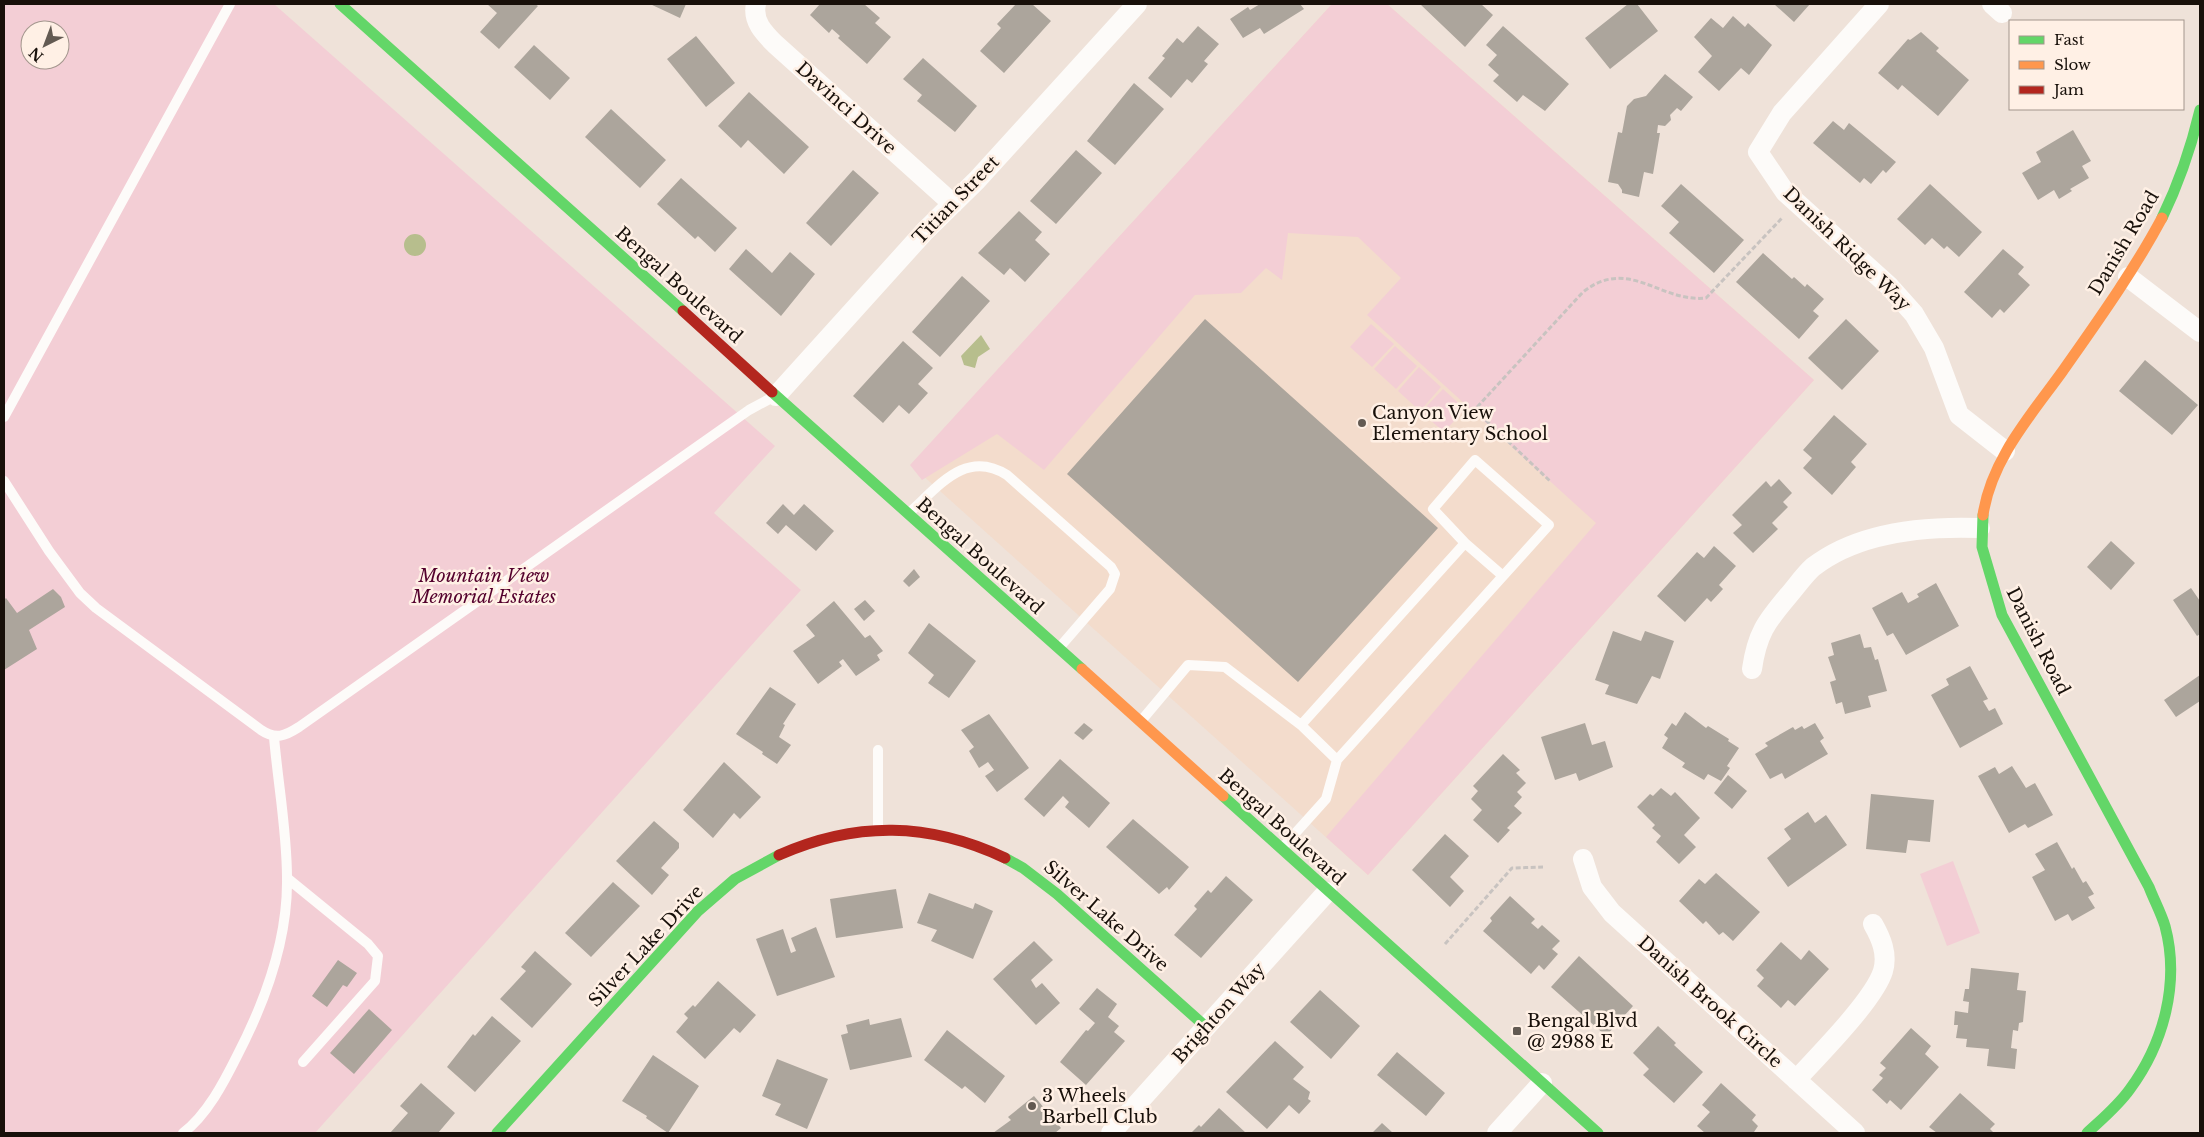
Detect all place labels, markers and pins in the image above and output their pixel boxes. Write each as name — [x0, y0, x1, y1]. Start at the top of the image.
place label: Canyon View Elementary School — [1372, 402, 1548, 445]
marker: Canyon View Elementary School — [1356, 417, 1368, 429]
place label: Bengal Blvd @ 2988 E — [1527, 1010, 1638, 1053]
marker: Bengal Blvd @ 2988 E — [1511, 1025, 1523, 1037]
place label: 3 Wheels Barbell Club — [1042, 1085, 1157, 1128]
marker: 3 Wheels Barbell Club — [1026, 1100, 1038, 1112]

